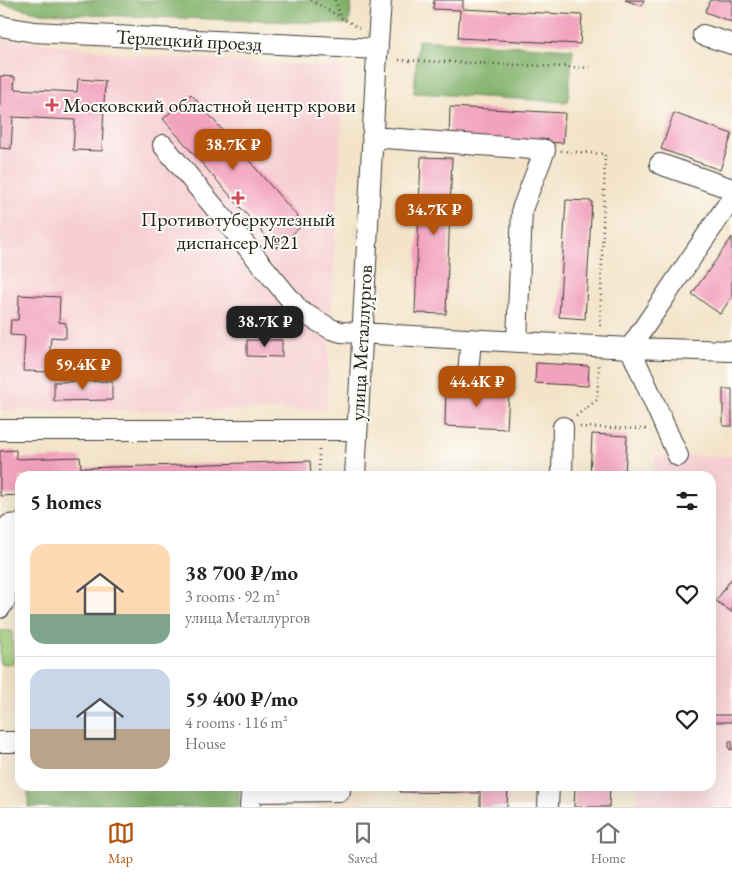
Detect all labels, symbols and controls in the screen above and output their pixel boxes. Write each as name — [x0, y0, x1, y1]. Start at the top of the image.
street label: Терлецкий проезд — [115, 23, 263, 57]
place label: Московский областной центр крови — [63, 92, 356, 118]
marker: Московский областной центр крови — [45, 98, 59, 112]
pin: 38.7K ₽ — [187, 128, 279, 171]
text: 38.7K ₽ — [205, 134, 261, 155]
marker: Противотуберкулезный диспансер №21 — [231, 191, 245, 205]
pin: 34.7K ₽ — [388, 194, 480, 236]
text: 34.7K ₽ — [406, 199, 462, 220]
place label: Противотуберкулезный диспансер №21 — [141, 206, 336, 255]
street label: улица Металлургов — [344, 264, 378, 422]
pin: 38.7K ₽ — [219, 306, 311, 348]
text: 38.7K ₽ — [237, 311, 293, 332]
pin: 59.4K ₽ — [37, 348, 129, 391]
text: 59.4K ₽ — [55, 354, 111, 375]
pin: 44.4K ₽ — [431, 366, 523, 408]
text: 44.4K ₽ — [449, 371, 505, 392]
icon: filters — [673, 487, 701, 515]
text: 5 homes — [30, 488, 102, 515]
text: 38 700 ₽/mo — [185, 559, 298, 586]
icon: home — [70, 564, 130, 624]
icon: heart — [673, 580, 701, 608]
text: 3 rooms · 92 m² — [185, 586, 280, 607]
text: улица Металлургов — [185, 607, 310, 628]
text: 59 400 ₽/mo — [185, 685, 298, 712]
icon: home — [70, 689, 130, 749]
icon: heart — [673, 705, 701, 733]
text: 4 rooms · 116 m² — [185, 712, 288, 733]
text: House — [185, 733, 226, 754]
tab: Map — [107, 819, 135, 867]
tab: Saved — [348, 819, 378, 867]
tab: Home — [591, 819, 625, 867]

